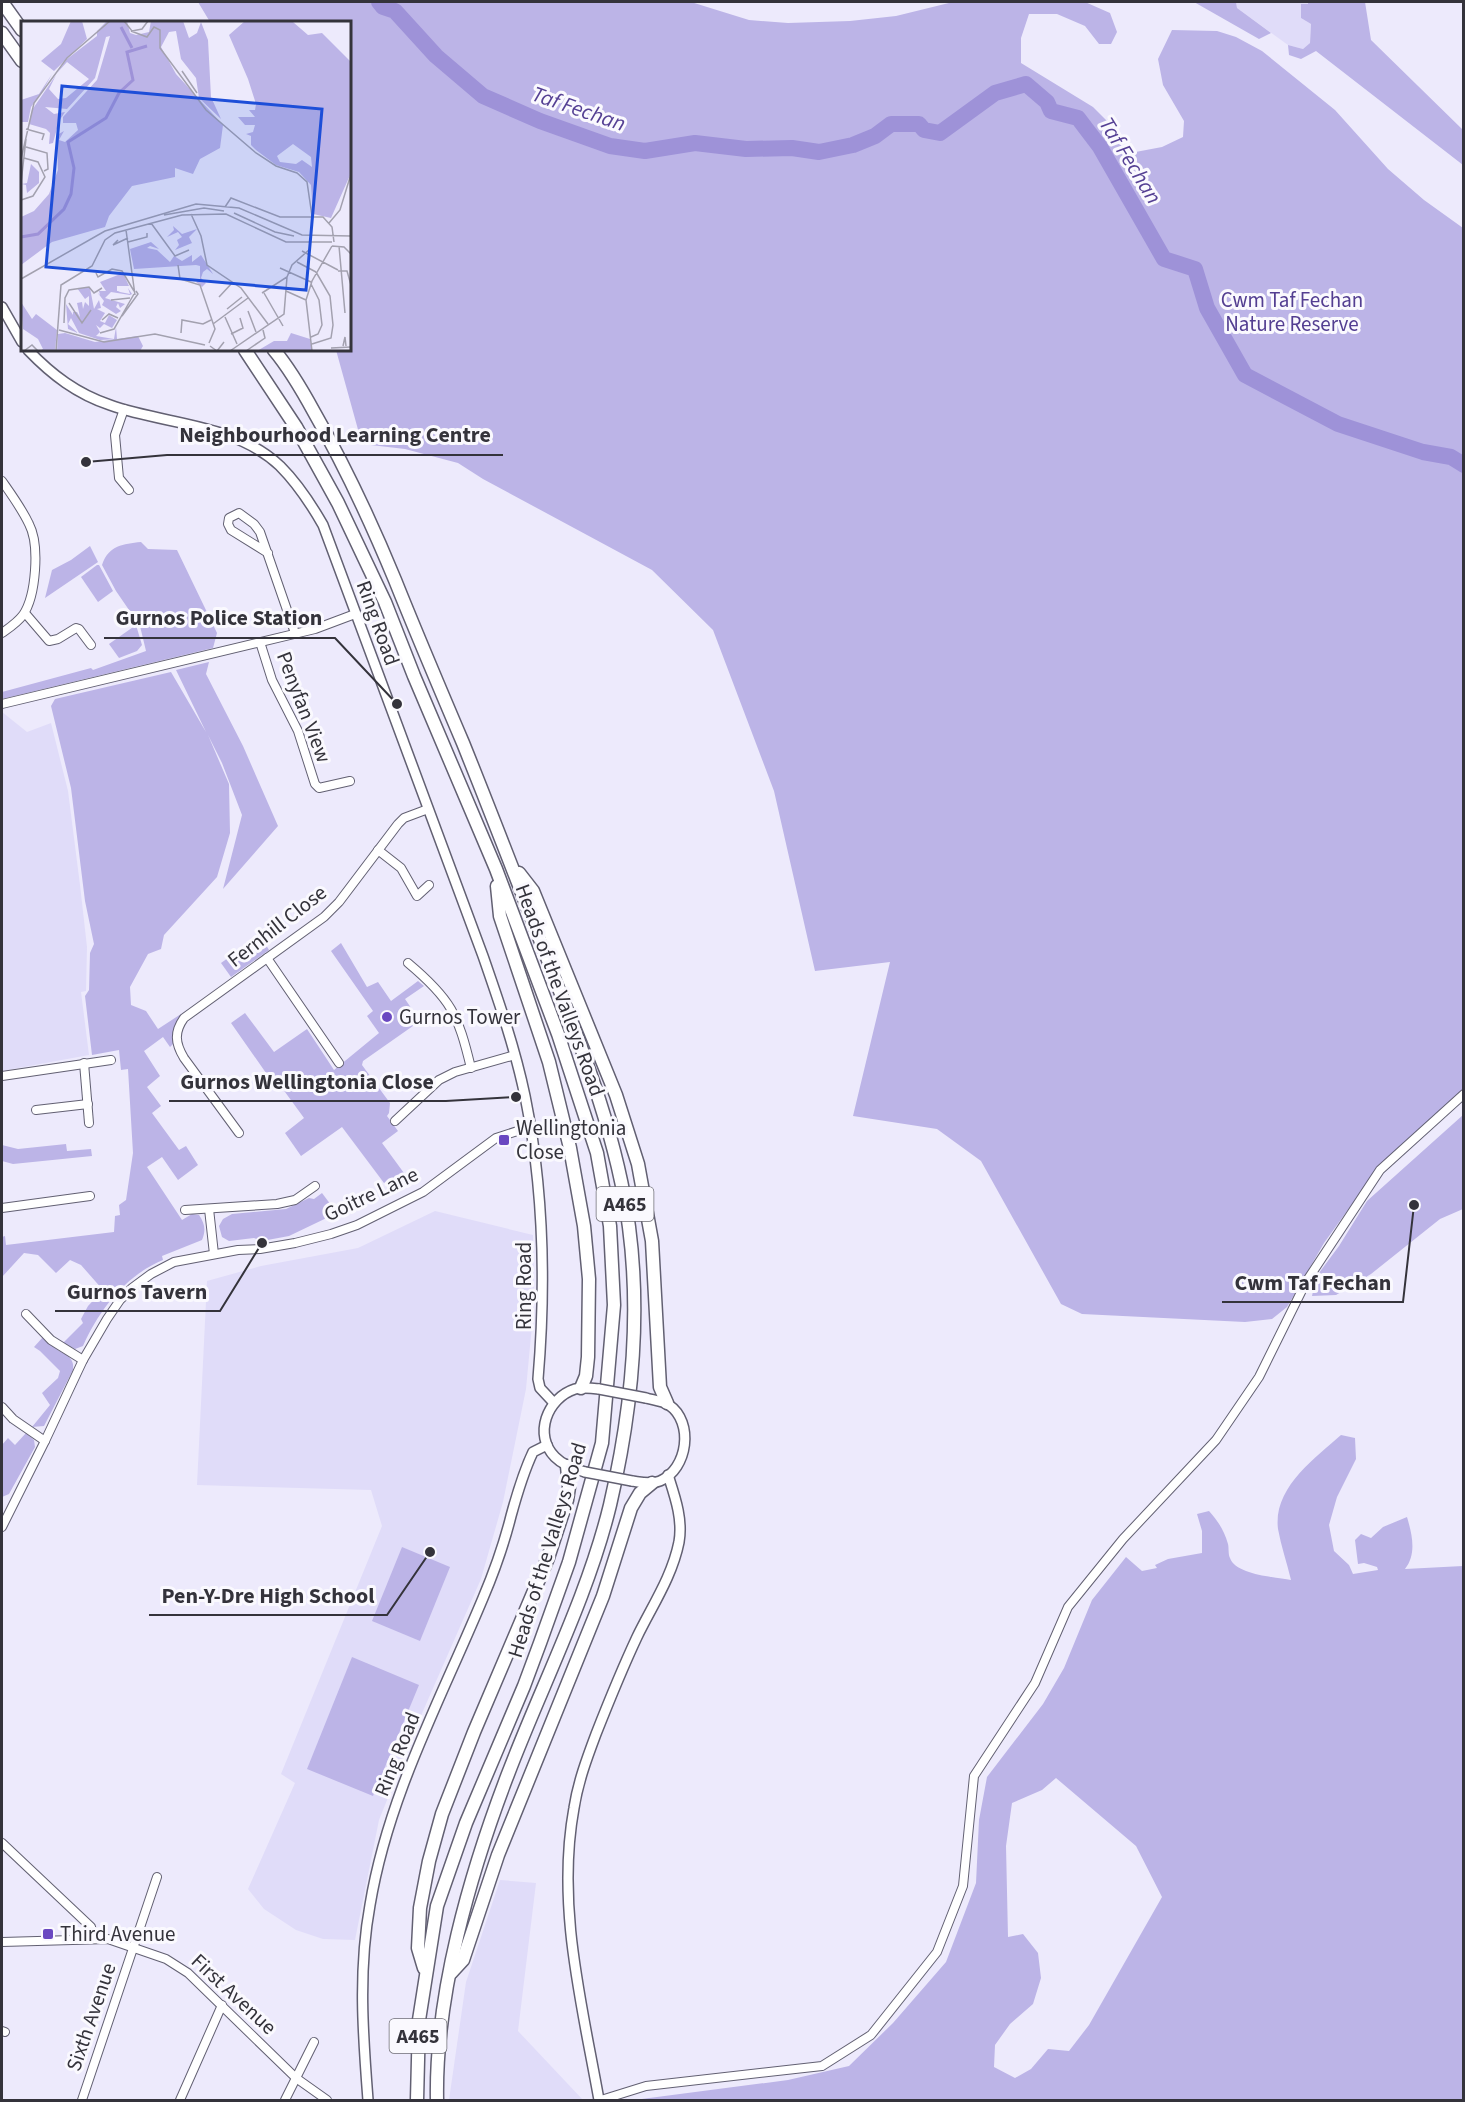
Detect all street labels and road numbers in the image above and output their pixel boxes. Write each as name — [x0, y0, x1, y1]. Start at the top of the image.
street label: Ring Road — [349, 576, 407, 670]
street label: Penyfan View — [269, 647, 339, 767]
street label: Fernhill Close — [221, 878, 333, 974]
street label: Heads of the Valleys Road — [508, 880, 612, 1100]
street label: Goitre Lane — [319, 1159, 423, 1229]
road number: A465 — [596, 1187, 654, 1221]
street label: Ring Road — [509, 1242, 539, 1330]
street label: Heads of the Valleys Road — [500, 1439, 594, 1661]
street label: Ring Road — [367, 1707, 427, 1801]
street label: First Avenue — [185, 1946, 283, 2042]
street label: Sixth Avenue — [58, 1959, 124, 2075]
road number: A465 — [390, 2019, 446, 2053]

